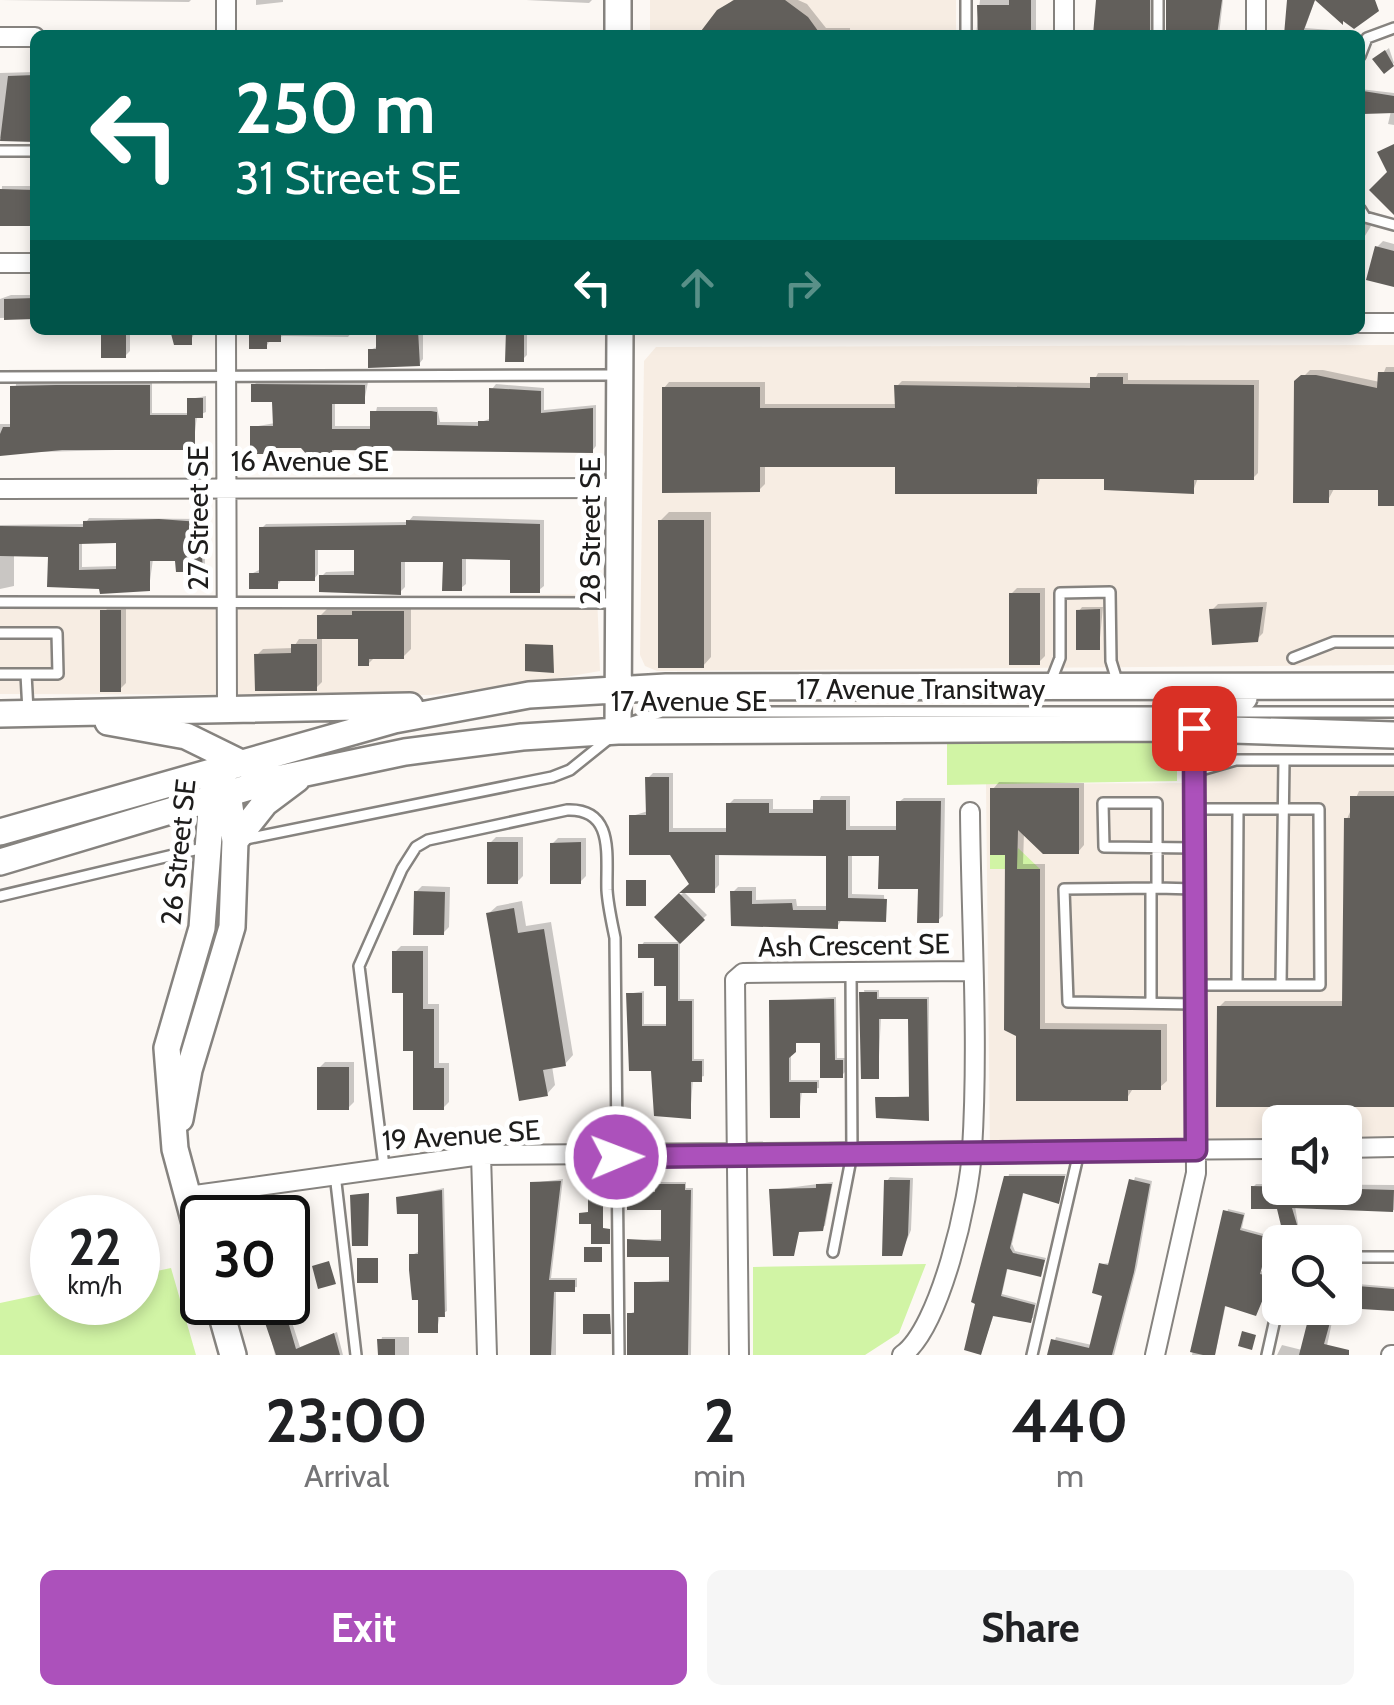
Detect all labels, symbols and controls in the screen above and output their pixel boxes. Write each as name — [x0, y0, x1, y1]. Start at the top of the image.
text: 250 m — [235, 65, 436, 151]
icon: left — [70, 70, 200, 200]
text: 31 Street SE — [235, 151, 461, 205]
icon: left — [565, 260, 620, 315]
icon: ahead — [670, 260, 725, 315]
icon: right — [775, 260, 830, 315]
street label: 16 Avenue SE — [231, 444, 389, 478]
street label: 27 Street SE — [181, 445, 215, 591]
street label: 28 Street SE — [573, 457, 607, 605]
street label: 17 Avenue Transitway — [797, 672, 1045, 706]
street label: 17 Avenue SE — [611, 684, 767, 718]
pin — [1152, 686, 1237, 771]
icon: arrive — [1167, 701, 1222, 756]
street label: 26 Street SE — [153, 777, 203, 927]
street label: Ash Crescent SE — [758, 926, 950, 964]
position arrow — [564, 1105, 668, 1209]
map controls — [1262, 1105, 1362, 1325]
button: sound — [1262, 1105, 1362, 1205]
street label: 19 Avenue SE — [381, 1113, 541, 1157]
speed limit sign: 30 — [180, 1195, 310, 1325]
text: 22 — [69, 1217, 121, 1278]
button: search — [1262, 1225, 1362, 1325]
text: km/h — [68, 1270, 122, 1300]
text: 23:00 — [266, 1384, 428, 1457]
text: 2 — [704, 1384, 735, 1457]
text: 440 — [1012, 1384, 1128, 1457]
text: Arrival — [304, 1456, 389, 1495]
text: min — [693, 1456, 746, 1495]
text: m — [1056, 1456, 1084, 1495]
button: Exit — [40, 1570, 687, 1685]
button: Share — [707, 1570, 1354, 1685]

